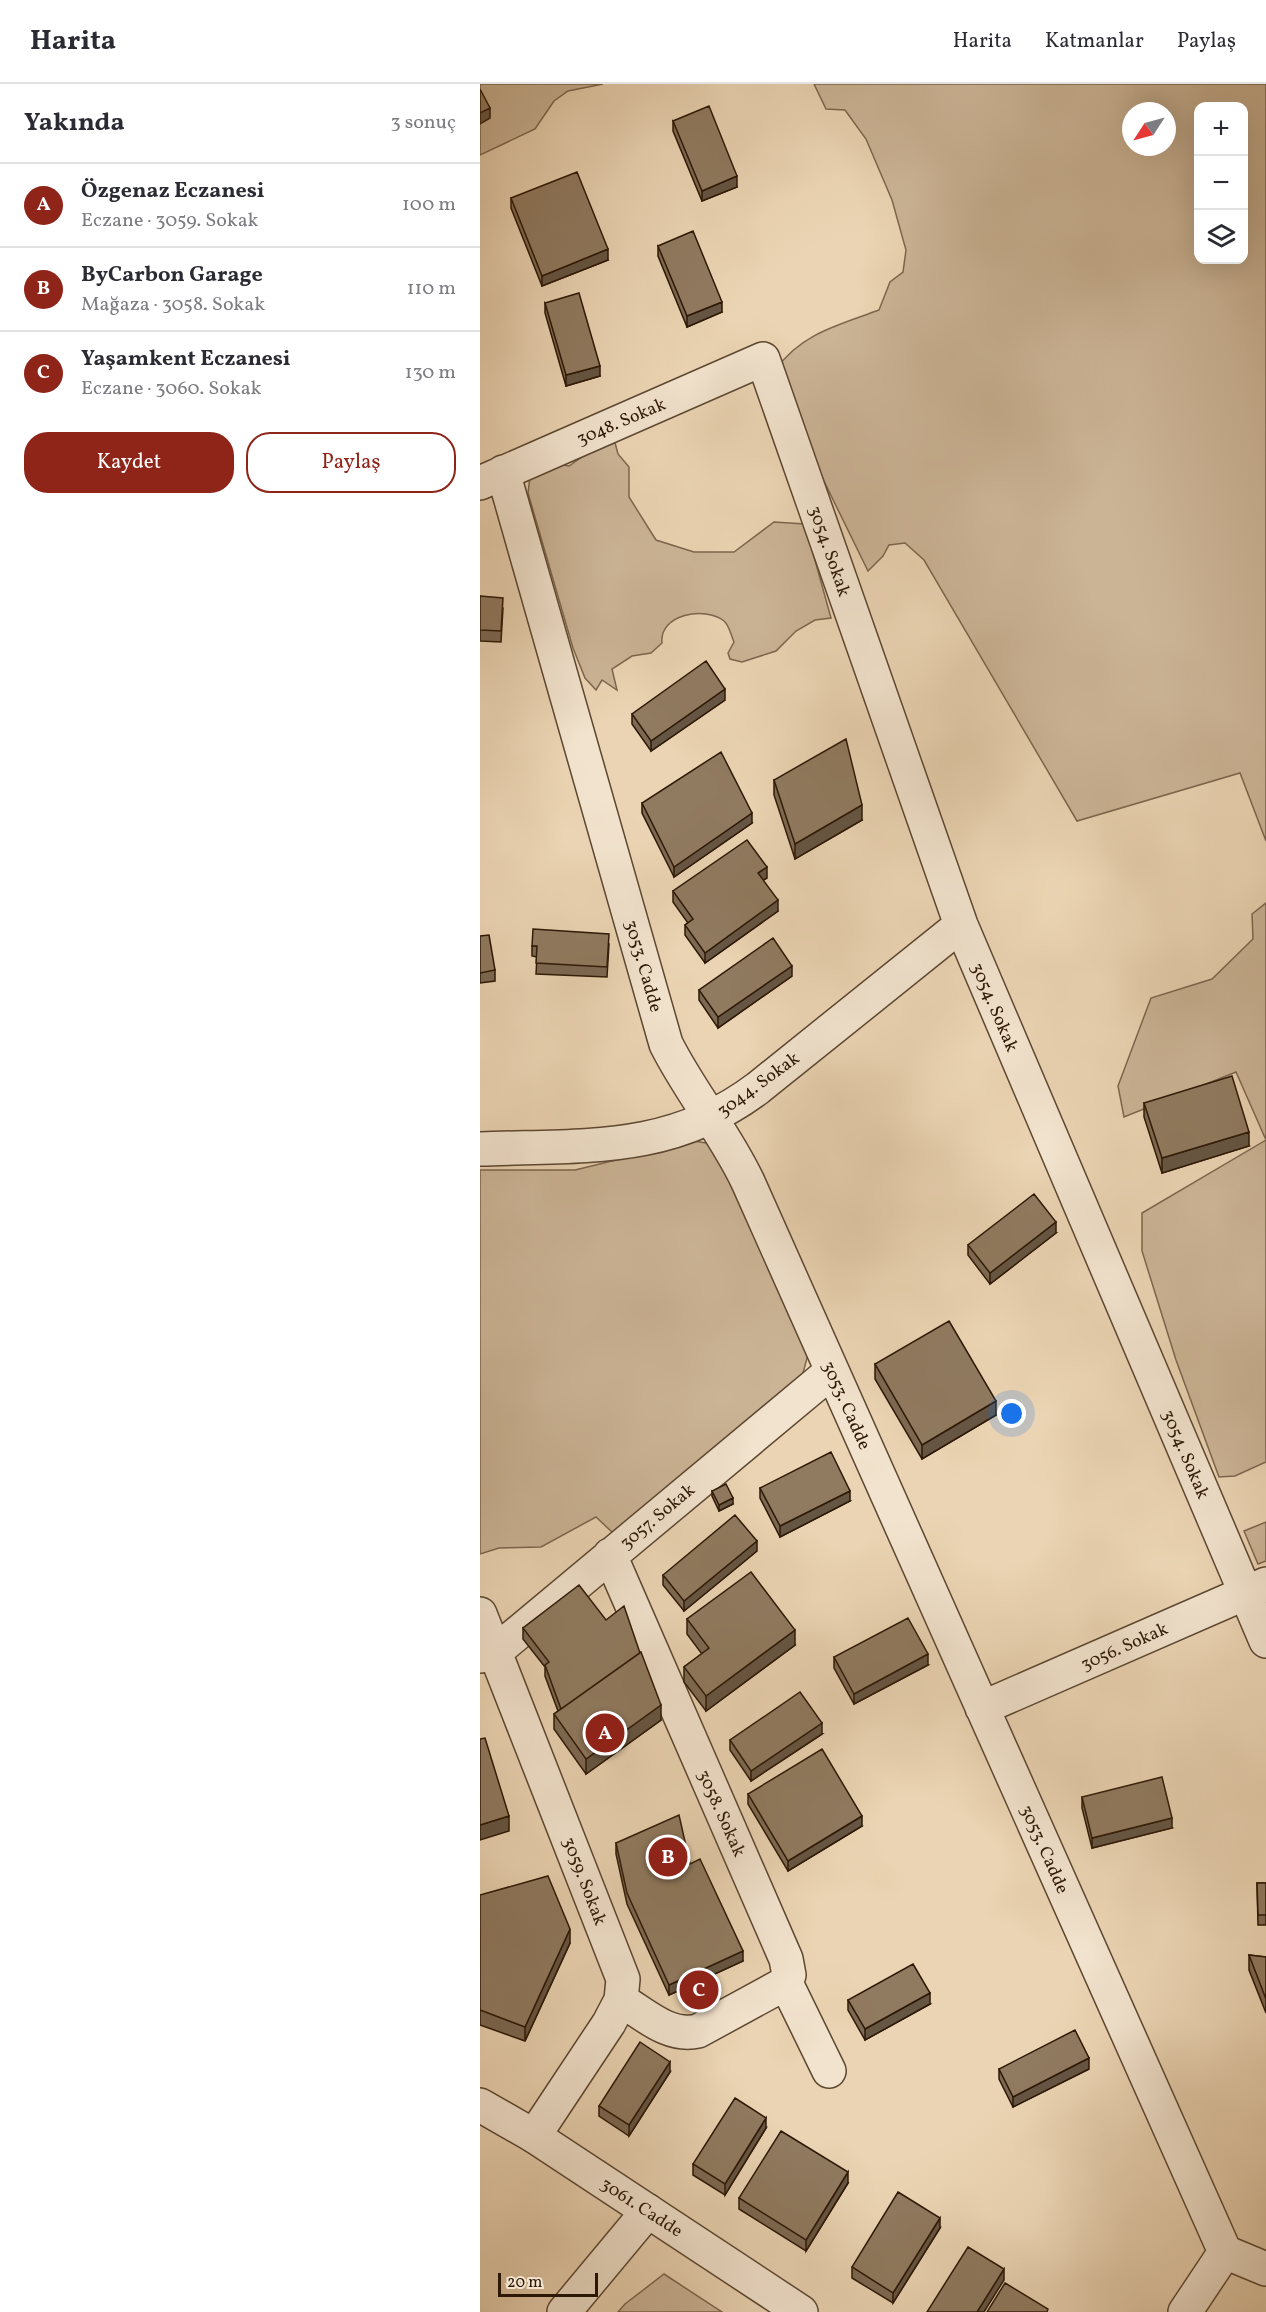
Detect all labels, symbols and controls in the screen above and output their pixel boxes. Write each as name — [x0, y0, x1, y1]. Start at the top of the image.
text: Harita — [30, 22, 116, 61]
text: Harita — [953, 27, 1012, 56]
text: Katmanlar — [1045, 27, 1144, 56]
text: Paylaş — [1177, 27, 1236, 56]
north arrow — [1122, 102, 1176, 156]
map controls — [1194, 102, 1248, 264]
button: + — [1194, 102, 1248, 156]
text: Yakında — [24, 105, 125, 141]
text: 3 sonuç — [390, 109, 456, 137]
button: − — [1194, 156, 1248, 210]
text: Özgenaz Eczanesi — [81, 176, 264, 207]
text: A — [36, 191, 51, 219]
text: 100 m — [402, 191, 456, 219]
text: Eczane · 3059. Sokak — [81, 207, 259, 235]
button: layers — [1194, 210, 1248, 264]
text: ByCarbon Garage — [81, 260, 263, 291]
text: B — [37, 275, 50, 303]
text: 110 m — [407, 275, 456, 303]
text: Mağaza · 3058. Sokak — [81, 291, 265, 319]
text: Yaşamkent Eczanesi — [81, 344, 291, 375]
text: C — [37, 359, 50, 387]
text: 130 m — [405, 359, 456, 387]
text: Eczane · 3060. Sokak — [81, 375, 262, 403]
street label: 3048. Sokak — [573, 392, 670, 452]
button: Kaydet — [24, 432, 234, 493]
button: Paylaş — [246, 432, 456, 493]
street label: 3054. Sokak — [801, 503, 856, 600]
street label: 3053. Cadde — [617, 917, 668, 1015]
street label: 3054. Sokak — [964, 959, 1024, 1056]
street label: 3044. Sokak — [712, 1047, 805, 1124]
street label: 3053. Cadde — [815, 1357, 876, 1454]
your location — [997, 1399, 1026, 1428]
street label: 3054. Sokak — [1155, 1406, 1215, 1503]
street label: 3057. Sokak — [615, 1478, 701, 1556]
street label: 3056. Sokak — [1077, 1617, 1172, 1678]
pin: A — [586, 1710, 624, 1756]
street label: 3058. Sokak — [690, 1766, 751, 1861]
street label: 3053. Cadde — [1013, 1801, 1074, 1898]
street label: 3059. Sokak — [555, 1834, 612, 1930]
pin: B — [648, 1834, 687, 1880]
pin: C — [680, 1968, 718, 2012]
street label: 3061. Cadde — [595, 2172, 687, 2244]
scale bar — [498, 2270, 598, 2298]
text: 20 m — [507, 2272, 542, 2294]

